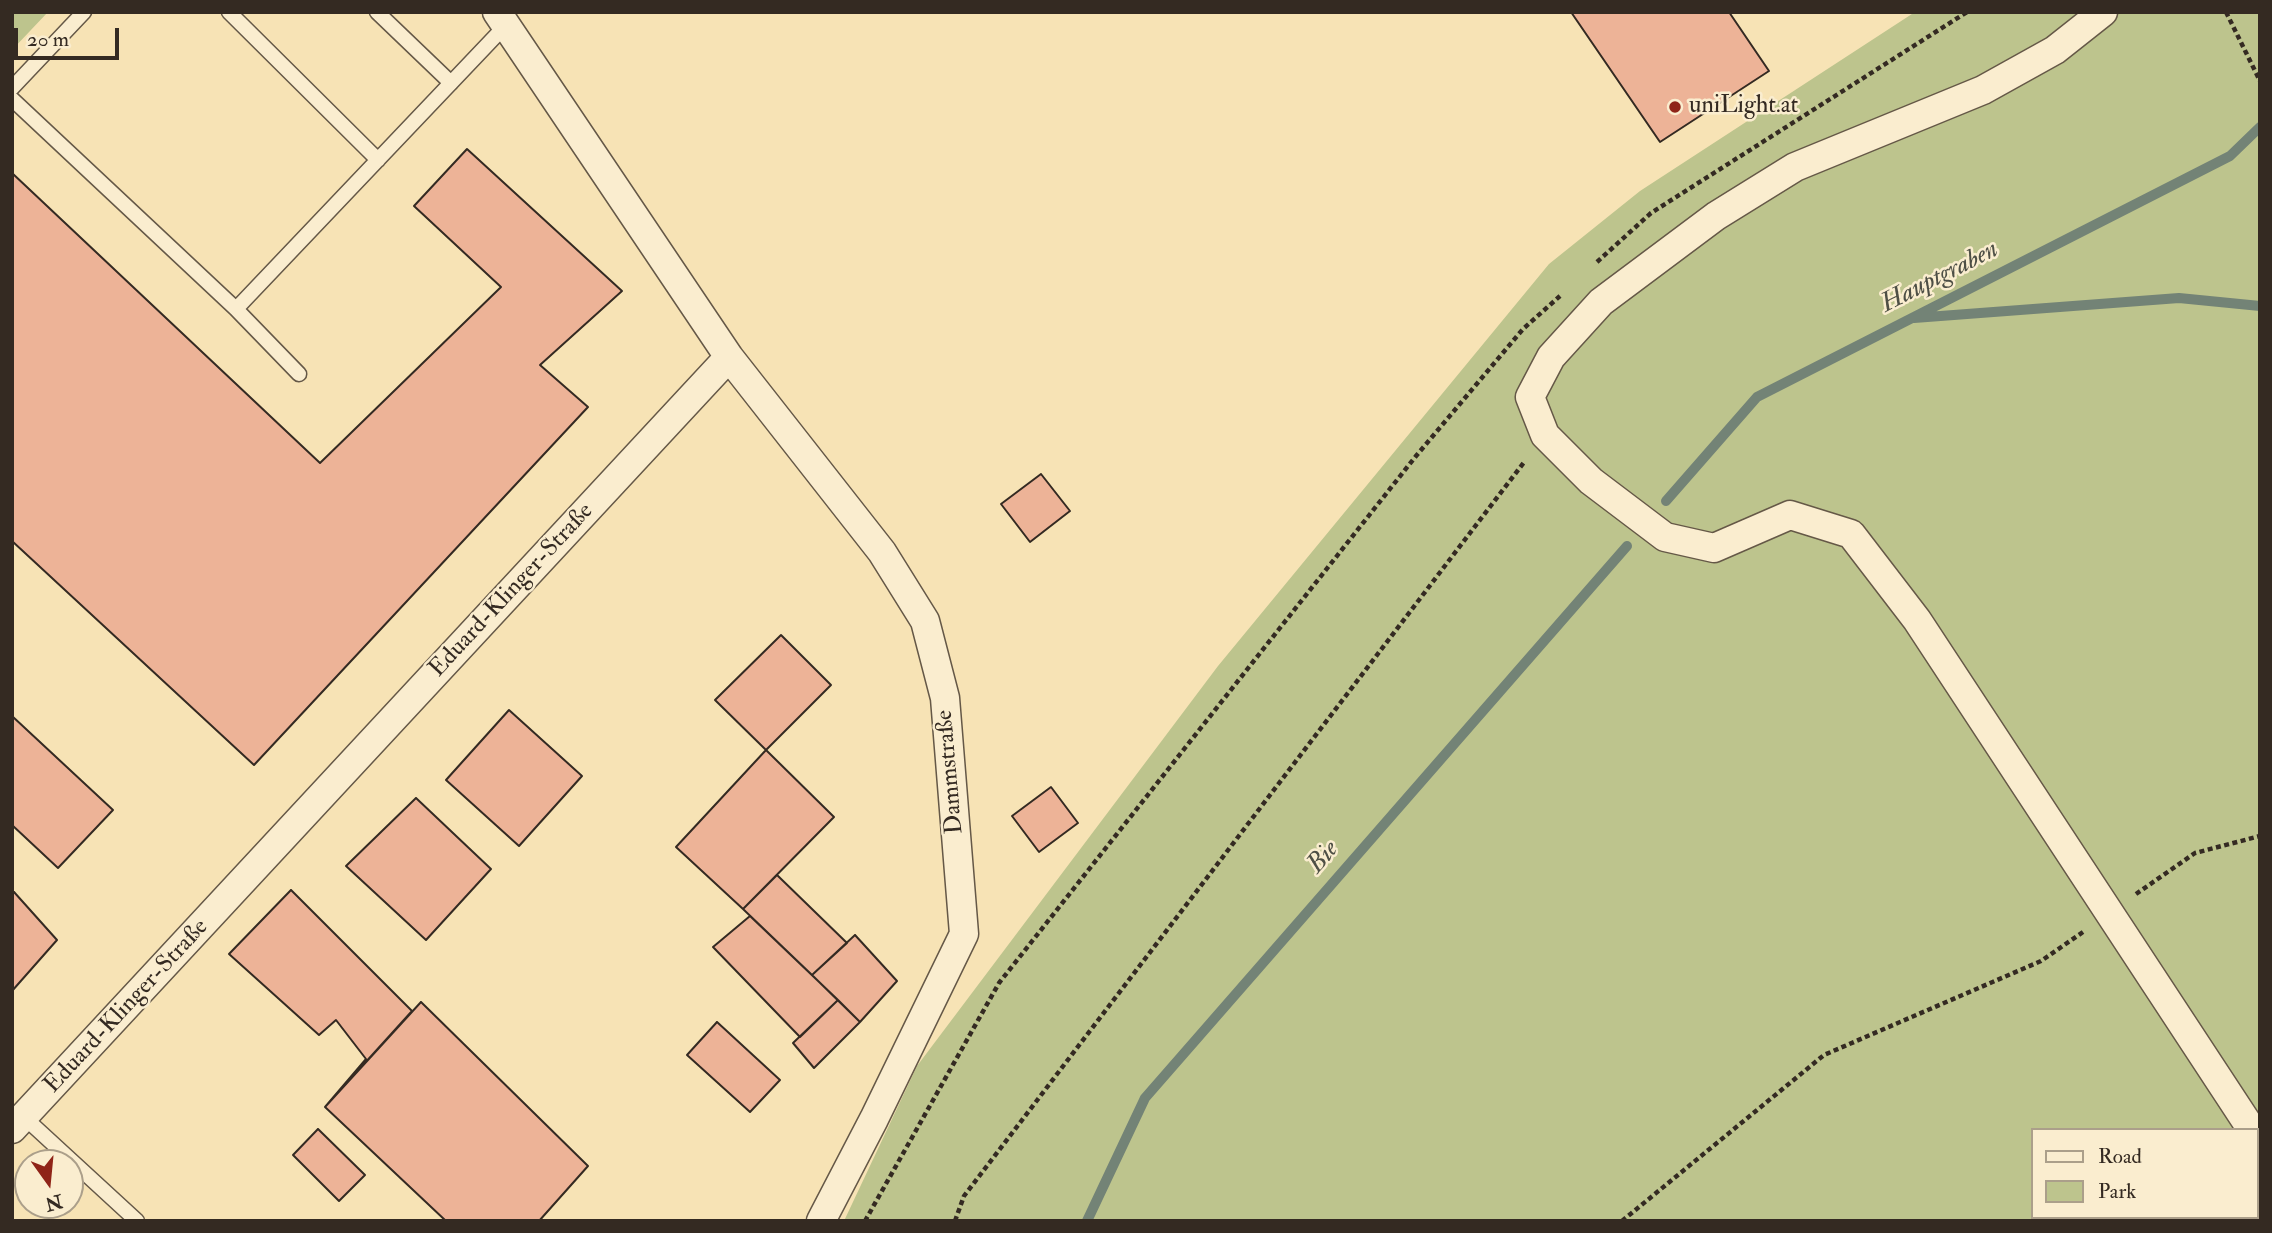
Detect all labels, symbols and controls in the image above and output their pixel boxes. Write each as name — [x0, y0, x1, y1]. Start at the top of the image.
scale bar — [18, 14, 122, 58]
text: 20 m — [27, 26, 69, 53]
place label: uniLight.at — [1689, 93, 1798, 121]
marker: uniLight.at — [1667, 99, 1683, 115]
water label: Hauptgraben — [1876, 235, 2004, 321]
street label: Eduard-Klinger-Straße — [424, 498, 600, 684]
street label: Dammstraße — [931, 709, 971, 835]
water label: Bie — [1301, 835, 1347, 881]
street label: Eduard-Klinger-Straße — [39, 914, 215, 1100]
legend — [2030, 1128, 2258, 1219]
text: Road — [2098, 1143, 2142, 1170]
north arrow — [14, 1149, 84, 1219]
text: Park — [2098, 1178, 2136, 1205]
text: N — [43, 1189, 65, 1216]

